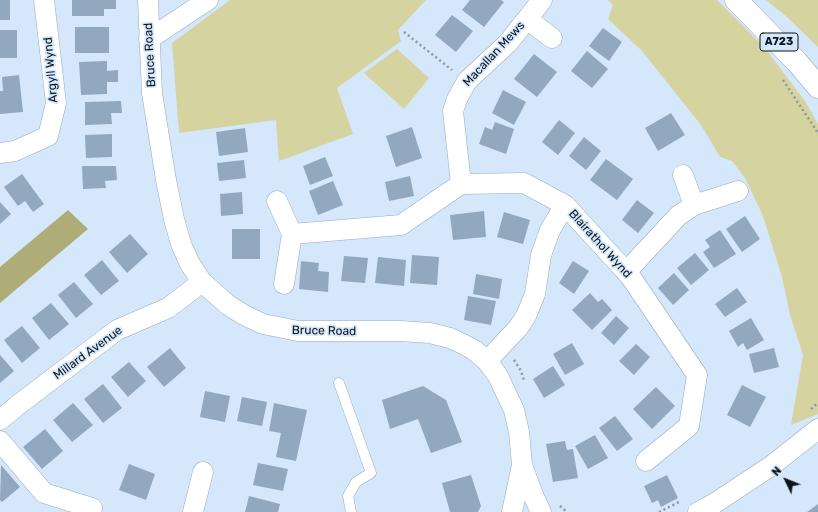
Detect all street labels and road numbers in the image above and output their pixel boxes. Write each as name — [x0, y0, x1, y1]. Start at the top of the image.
street label: Macallan Mews — [460, 18, 528, 90]
street label: Bruce Road — [141, 22, 159, 88]
road number: A723 — [760, 33, 798, 51]
street label: Argyll Wynd — [41, 37, 61, 103]
street label: Blairathol Wynd — [566, 207, 634, 281]
street label: Millard Avenue — [51, 323, 125, 383]
street label: Bruce Road — [292, 323, 356, 339]

